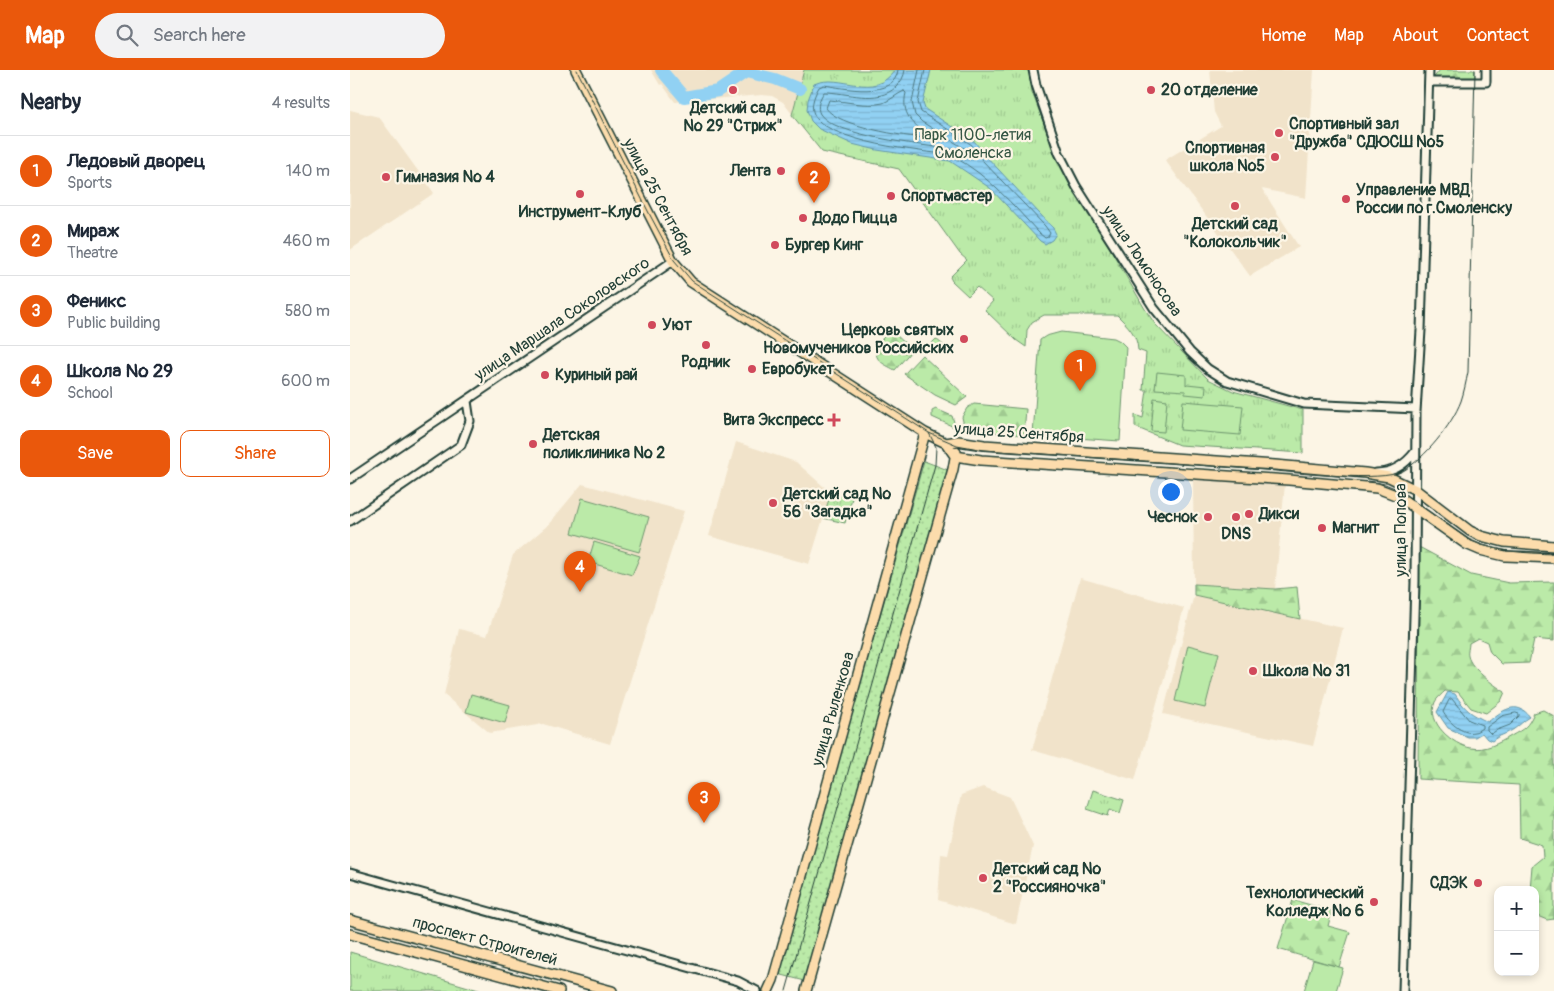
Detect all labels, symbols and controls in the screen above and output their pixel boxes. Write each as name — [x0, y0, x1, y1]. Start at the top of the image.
search box — [95, 13, 445, 58]
text: Map — [25, 21, 65, 50]
icon: search — [113, 21, 141, 49]
text: Search here — [153, 23, 246, 47]
text: Home — [1261, 24, 1306, 47]
text: Map — [1334, 24, 1364, 47]
text: About — [1392, 24, 1438, 47]
text: Contact — [1466, 24, 1529, 47]
place label: 20 отделение — [1161, 80, 1259, 100]
marker: Детский сад № 29 "Стриж" — [727, 84, 739, 96]
marker: 20 отделение — [1145, 84, 1157, 96]
text: Nearby — [20, 89, 81, 116]
text: 4 results — [272, 93, 330, 113]
place label: Детский сад № 29 "Стриж" — [683, 98, 783, 136]
place label: Спортивный зал "Дружба" СДЮСШ №5 — [1289, 114, 1444, 152]
park label: Парк 1100-летия Смоленска — [915, 125, 1031, 163]
marker: Спортивный зал "Дружба" СДЮСШ №5 — [1273, 127, 1285, 139]
street label: улица 25 Сентября — [618, 134, 697, 259]
place label: Спортивная школа №5 — [1185, 138, 1265, 176]
text: Ледовый дворец — [67, 149, 205, 173]
marker: Спортивная школа №5 — [1269, 151, 1281, 163]
text: 1 — [33, 161, 39, 181]
text: 140 m — [286, 161, 330, 181]
place label: Лента — [729, 161, 772, 181]
pin: 2 — [798, 162, 830, 203]
marker: Лента — [775, 165, 787, 177]
place label: Гимназия № 4 — [396, 167, 495, 187]
marker: Гимназия № 4 — [380, 171, 392, 183]
text: Sports — [67, 173, 112, 193]
place label: Управление МВД России по г.Смоленску — [1356, 180, 1512, 218]
place label: Спортмастер — [901, 186, 993, 206]
marker: Инструмент-Клуб — [574, 188, 586, 200]
marker: Спортмастер — [885, 190, 897, 202]
marker: Управление МВД России по г.Смоленску — [1340, 193, 1352, 205]
marker: Детский сад "Колокольчик" — [1229, 200, 1241, 212]
street label: улица Ломоносова — [1097, 201, 1186, 320]
place label: Инструмент-Клуб — [519, 202, 642, 222]
place label: Додо Пицца — [812, 208, 898, 228]
marker: Додо Пицца — [797, 212, 809, 224]
place label: Детский сад "Колокольчик" — [1183, 214, 1287, 252]
text: Мираж — [67, 219, 119, 243]
text: 2 — [32, 231, 40, 251]
text: 460 m — [283, 231, 330, 251]
place label: Бургер Кинг — [785, 235, 864, 255]
marker: Бургер Кинг — [769, 239, 781, 251]
text: Theatre — [67, 243, 118, 263]
street label: улица Маршала Соколовского — [470, 253, 654, 386]
text: Феникс — [67, 289, 127, 313]
text: 3 — [32, 301, 40, 321]
text: 580 m — [285, 301, 330, 321]
text: Public building — [67, 313, 160, 333]
place label: Уют — [662, 315, 693, 335]
marker: Уют — [646, 319, 658, 331]
place label: Церковь святых Новомучеников Российских — [763, 320, 954, 358]
marker: Церковь святых Новомучеников Российских — [958, 333, 970, 345]
marker: Родник — [700, 339, 712, 351]
pin: 1 — [1064, 350, 1096, 391]
place label: Родник — [681, 352, 731, 372]
text: Школа № 29 — [67, 359, 173, 383]
place label: Евробукет — [762, 359, 835, 379]
marker: Евробукет — [746, 363, 758, 375]
place label: Куриный рай — [555, 365, 638, 385]
marker: Куриный рай — [539, 369, 551, 381]
text: 4 — [31, 371, 41, 391]
text: 600 m — [281, 371, 330, 391]
text: School — [67, 383, 113, 403]
place label: Вита Экспресс — [723, 410, 824, 430]
marker: Вита Экспресс — [828, 414, 840, 426]
street label: улица 25 Сентября — [952, 418, 1085, 448]
place label: Детская поликлиника № 2 — [542, 425, 665, 463]
button: Save — [20, 430, 170, 477]
button: Share — [180, 430, 330, 477]
marker: Детская поликлиника № 2 — [527, 438, 539, 450]
your location — [1158, 479, 1184, 505]
street label: улица Попова — [1391, 483, 1411, 578]
place label: Детский сад № 56 "Загадка" — [782, 484, 892, 522]
marker: Детский сад № 56 "Загадка" — [767, 497, 779, 509]
place label: Дикси — [1258, 504, 1300, 524]
place label: Чеснок — [1148, 507, 1198, 527]
marker: Дикси — [1243, 508, 1255, 520]
marker: Чеснок — [1202, 511, 1214, 523]
marker: DNS — [1230, 511, 1242, 523]
place label: Магнит — [1332, 518, 1381, 538]
marker: Магнит — [1316, 522, 1328, 534]
place label: DNS — [1221, 524, 1251, 544]
pin: 4 — [564, 551, 596, 592]
street label: улица Рыленкова — [807, 650, 859, 769]
place label: Школа № 31 — [1262, 661, 1350, 681]
marker: Школа № 31 — [1247, 665, 1259, 677]
pin: 3 — [688, 782, 720, 823]
place label: Детский сад № 2 "Россияночка" — [992, 859, 1106, 897]
marker: Детский сад № 2 "Россияночка" — [977, 872, 989, 884]
place label: СДЭК — [1430, 873, 1468, 893]
marker: СДЭК — [1472, 877, 1484, 889]
place label: Технологический Колледж № 6 — [1245, 883, 1364, 921]
map controls — [1494, 886, 1539, 976]
button: + — [1494, 886, 1539, 931]
marker: Технологический Колледж № 6 — [1368, 896, 1380, 908]
street label: проспект Строителей — [410, 912, 560, 970]
button: − — [1494, 931, 1539, 976]

